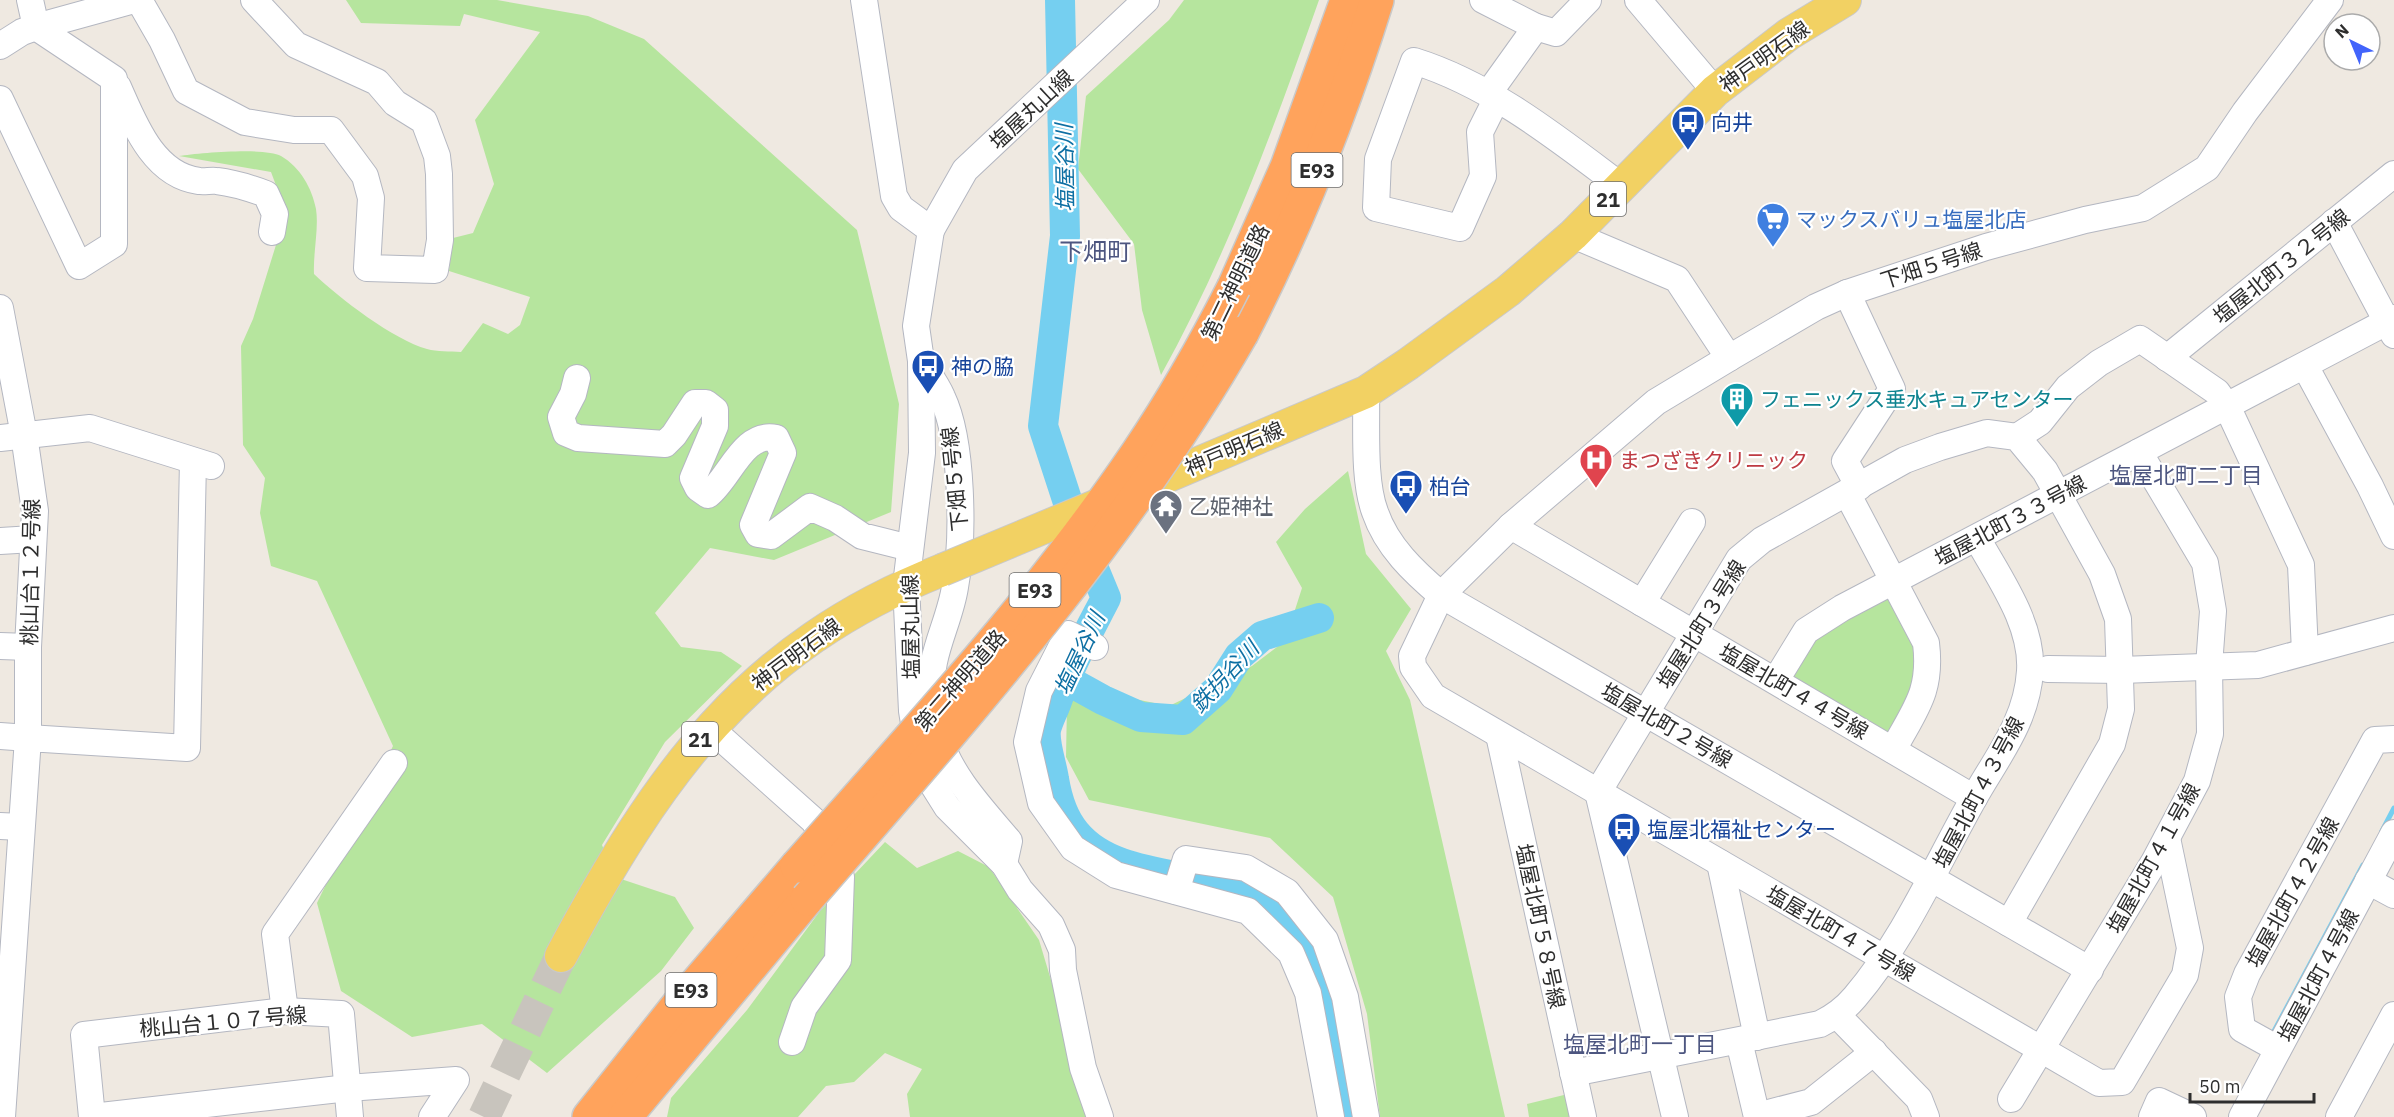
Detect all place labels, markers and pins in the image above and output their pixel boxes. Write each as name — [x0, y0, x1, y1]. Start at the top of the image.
bus stop icon: 向井 — [1670, 104, 1706, 151]
place label: 向井 — [1711, 108, 1753, 136]
supermarket icon: マックスバリュ塩屋北店 — [1755, 201, 1791, 248]
place label: マックスバリュ塩屋北店 — [1796, 205, 2026, 233]
bus stop icon: 神の脇 — [910, 348, 946, 395]
place label: 神の脇 — [951, 352, 1014, 380]
building icon: フェニックス垂水キュアセンター — [1719, 381, 1755, 428]
place label: フェニックス垂水キュアセンター — [1760, 385, 2074, 413]
hospital icon: まつざきクリニック — [1578, 442, 1614, 489]
place label: まつざきクリニック — [1619, 446, 1808, 474]
bus stop icon: 柏台 — [1388, 468, 1424, 515]
place label: 柏台 — [1429, 472, 1471, 500]
temple icon: 乙姫神社 — [1148, 488, 1184, 535]
place label: 乙姫神社 — [1189, 492, 1273, 520]
bus stop icon: 塩屋北福祉センター — [1606, 811, 1642, 858]
place label: 塩屋北福祉センター — [1647, 815, 1836, 843]

